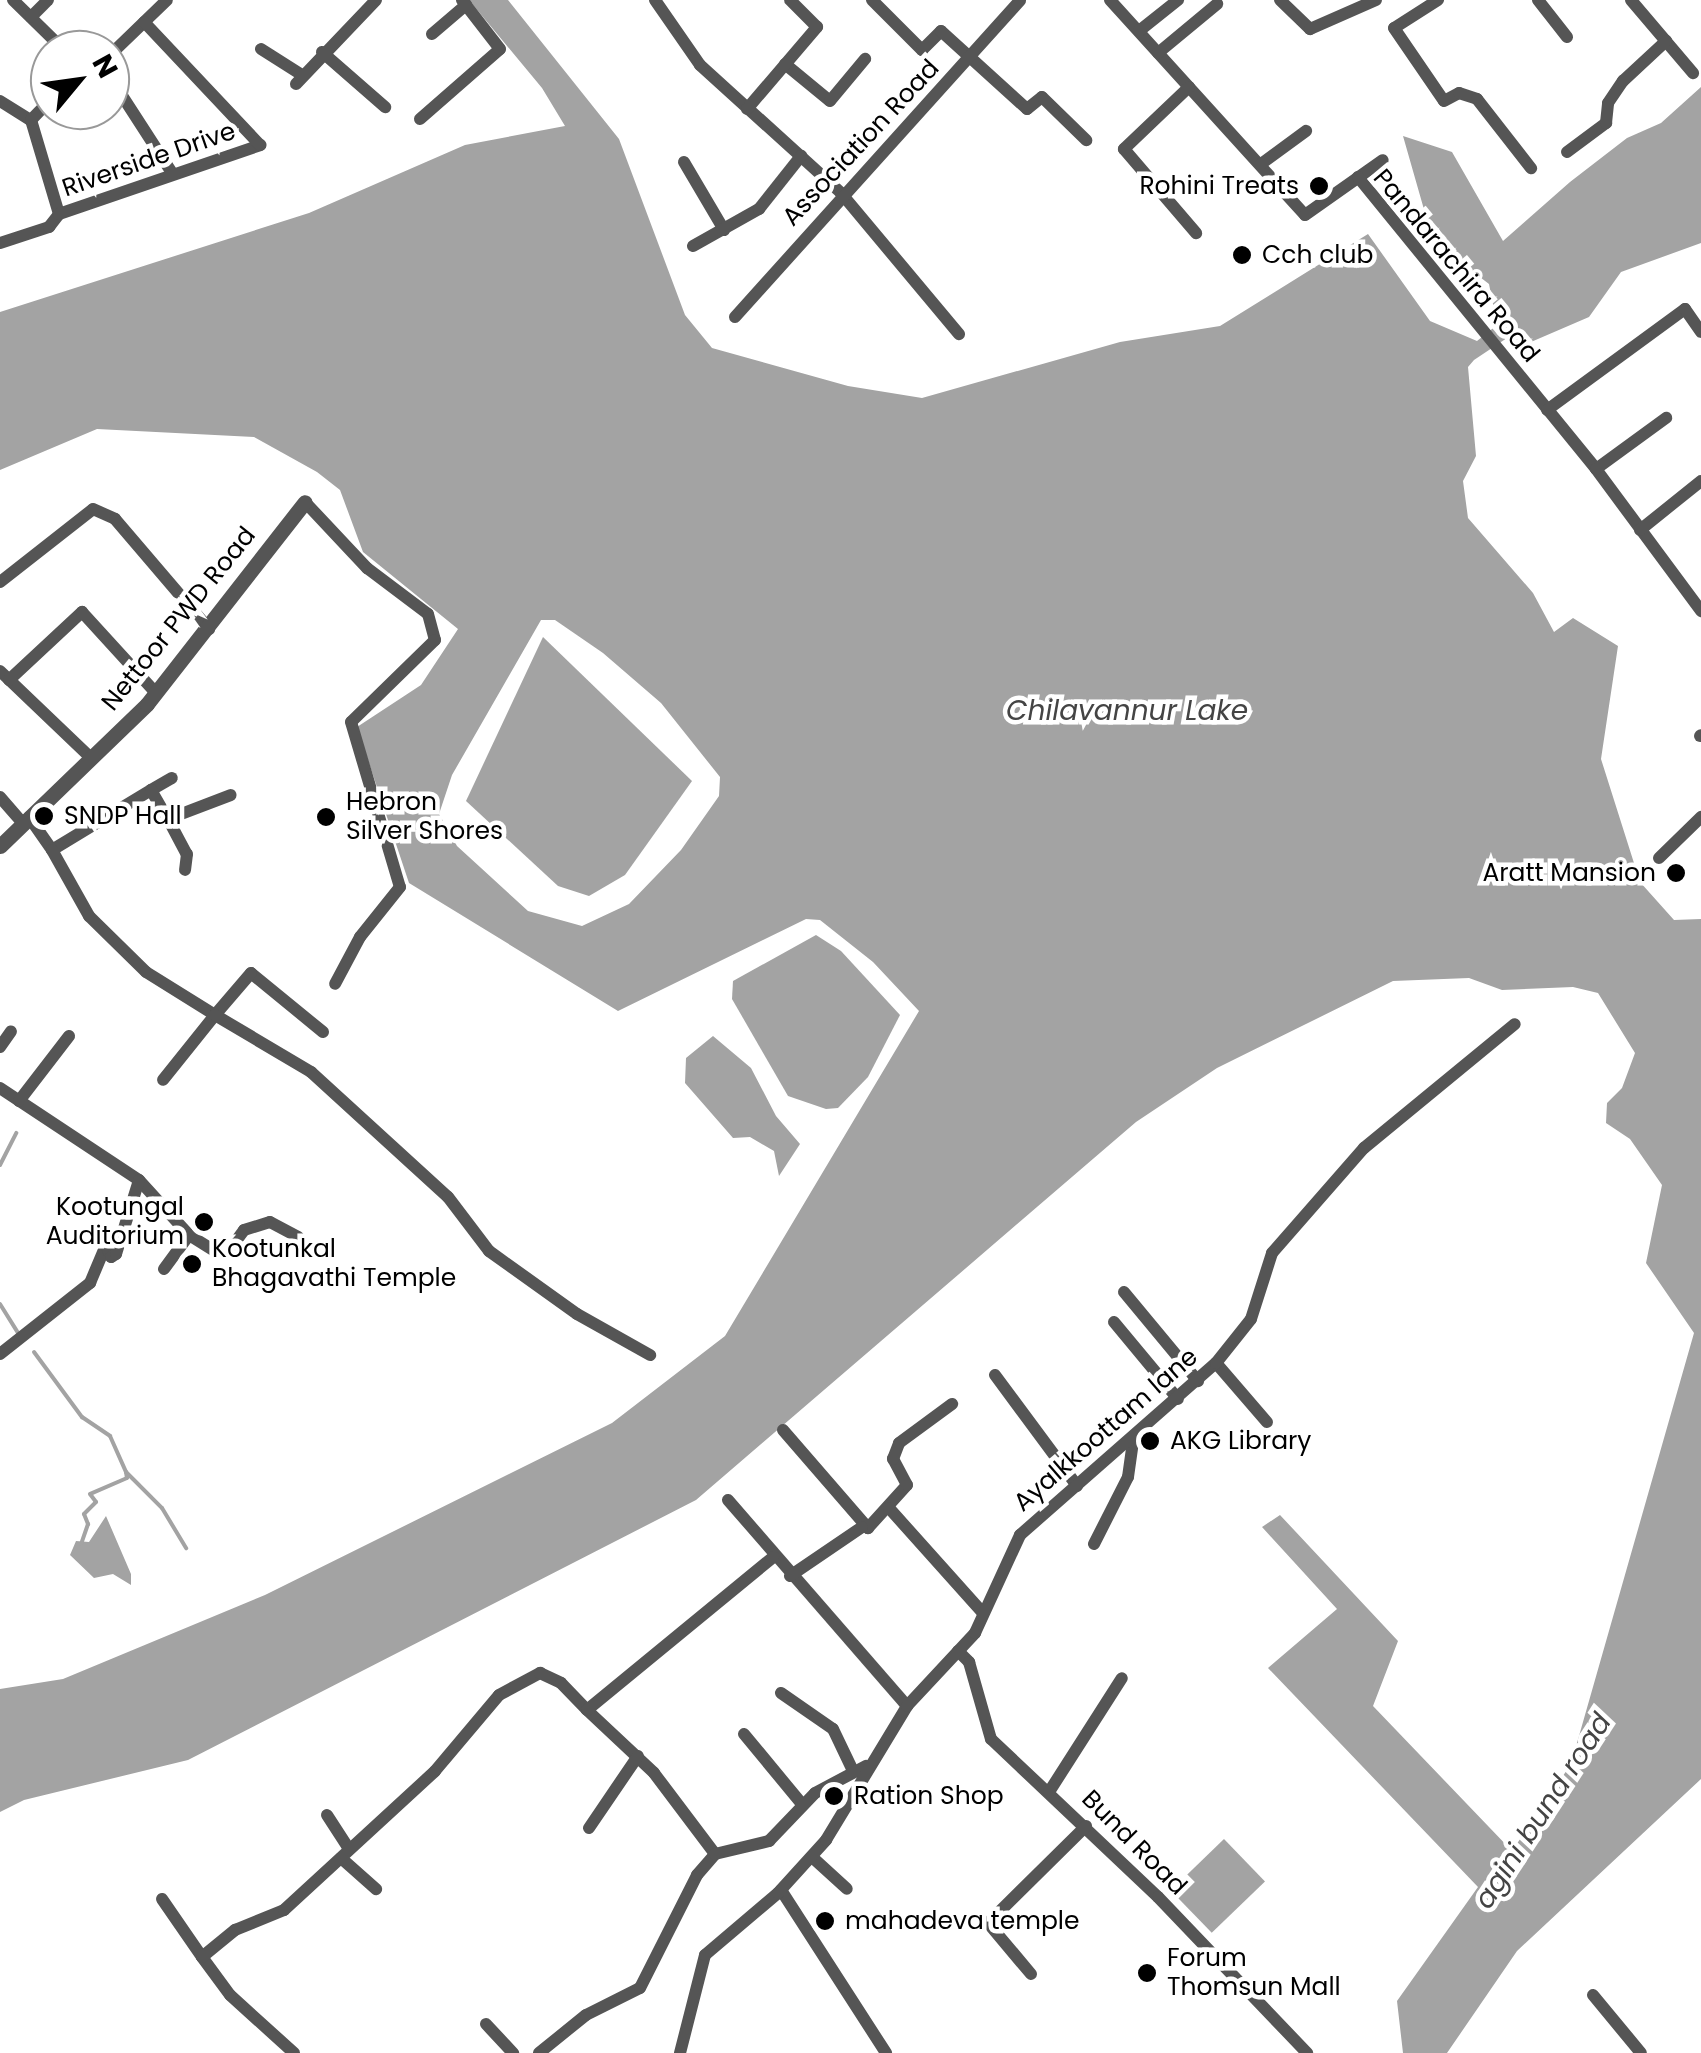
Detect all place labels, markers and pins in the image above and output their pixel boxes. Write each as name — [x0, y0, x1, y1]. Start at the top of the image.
place label: Rohini Treats — [1139, 171, 1299, 201]
marker: Rohini Treats — [1308, 175, 1330, 197]
place label: Cch club — [1262, 240, 1373, 270]
marker: Cch club — [1231, 244, 1253, 266]
place label: Hebron Silver Shores — [346, 788, 503, 847]
place label: SNDP Hall — [64, 801, 182, 831]
marker: SNDP Hall — [33, 805, 55, 827]
marker: Hebron Silver Shores — [315, 806, 337, 828]
place label: Aratt Mansion — [1482, 858, 1656, 888]
marker: Aratt Mansion — [1665, 862, 1687, 884]
place label: Kootungal Auditorium — [46, 1193, 184, 1252]
marker: Kootungal Auditorium — [193, 1211, 215, 1233]
place label: Kootunkal Bhagavathi Temple — [212, 1235, 456, 1294]
marker: Kootunkal Bhagavathi Temple — [181, 1253, 203, 1275]
place label: AKG Library — [1170, 1426, 1311, 1456]
marker: AKG Library — [1139, 1430, 1161, 1452]
place label: Ration Shop — [854, 1781, 1004, 1811]
marker: Ration Shop — [823, 1785, 845, 1807]
place label: mahadeva temple — [845, 1906, 1079, 1936]
marker: mahadeva temple — [814, 1910, 836, 1932]
place label: Forum Thomsun Mall — [1167, 1944, 1341, 2003]
marker: Forum Thomsun Mall — [1136, 1962, 1158, 1984]

